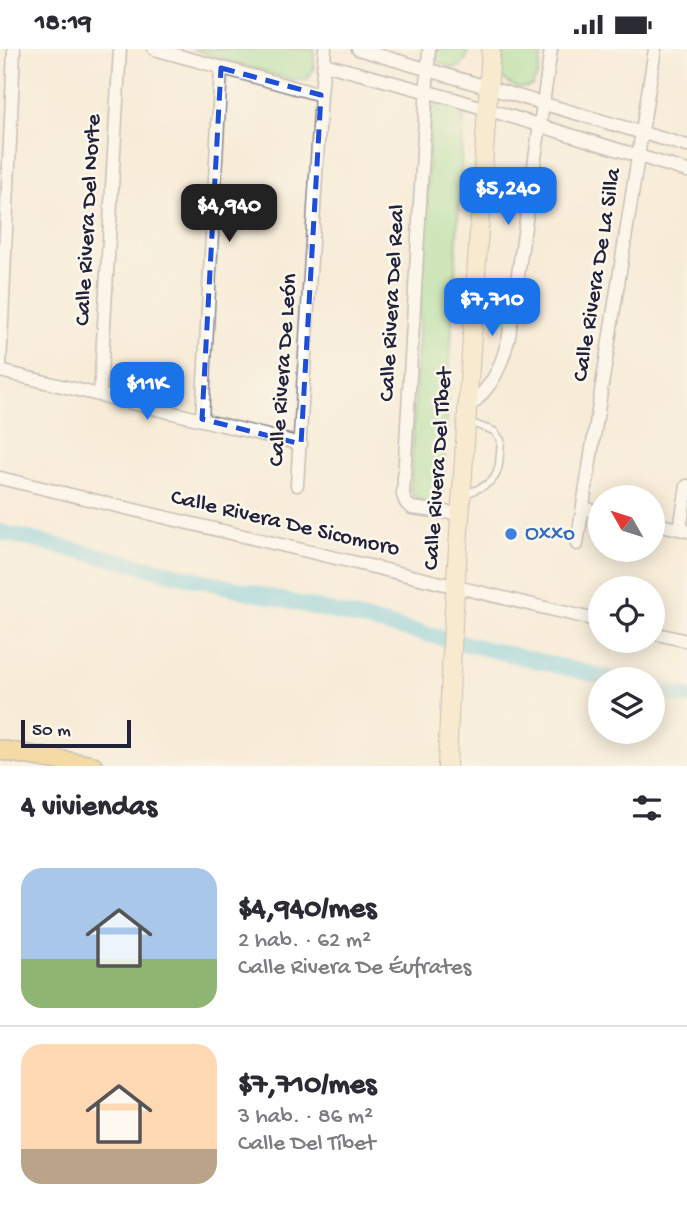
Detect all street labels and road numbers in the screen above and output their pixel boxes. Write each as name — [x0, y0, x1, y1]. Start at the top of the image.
street label: Calle Rivera Del Norte — [70, 112, 108, 326]
street label: Calle Rivera De La Silla — [568, 165, 628, 384]
street label: Calle Rivera Del Real — [374, 204, 412, 402]
street label: Calle Rivera De León — [264, 272, 304, 467]
street label: Calle Rivera Del Tíbet — [418, 365, 460, 571]
street label: Calle Rivera De Sicomoro — [168, 485, 402, 564]

